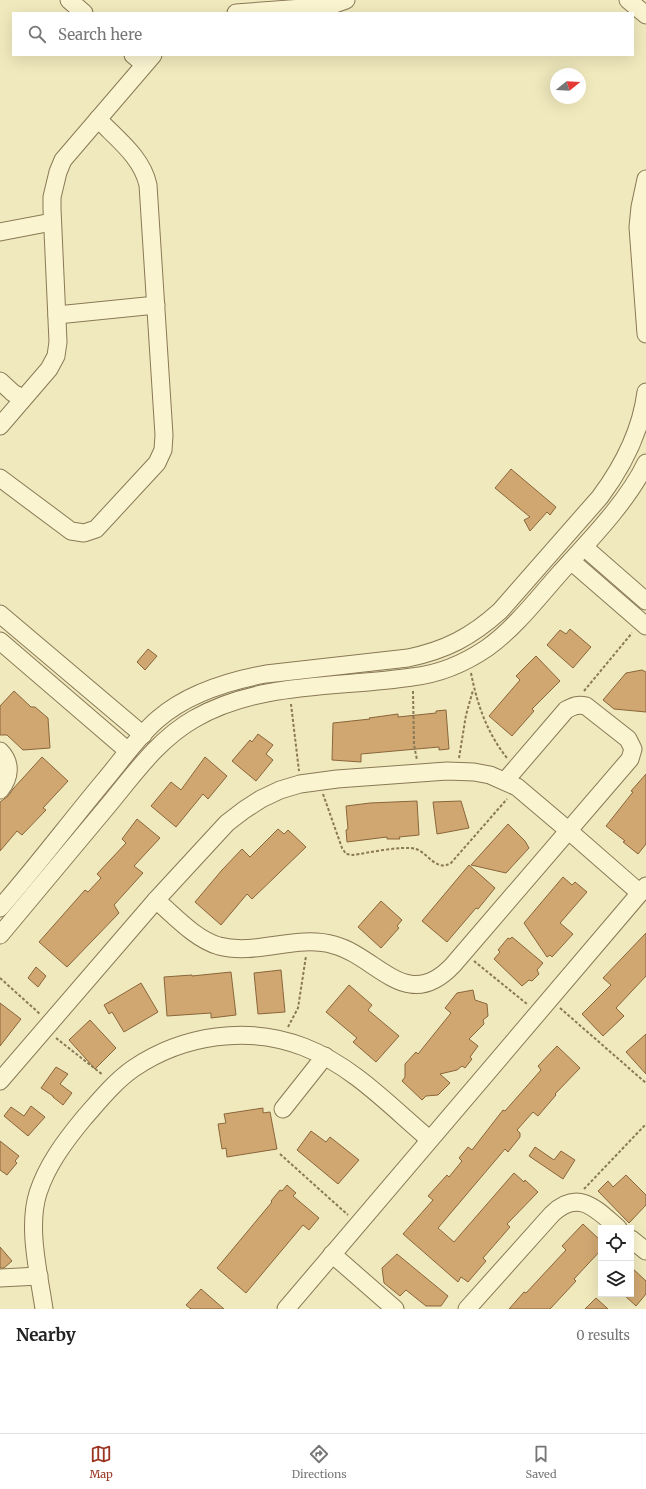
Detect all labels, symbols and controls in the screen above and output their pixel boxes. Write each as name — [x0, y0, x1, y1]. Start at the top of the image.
search box — [12, 12, 634, 56]
icon: search — [26, 23, 48, 45]
text: Search here — [58, 25, 142, 44]
north arrow — [550, 68, 586, 104]
map controls — [598, 1225, 634, 1297]
button: locate — [598, 1225, 634, 1261]
button: layers — [598, 1261, 634, 1297]
text: Nearby — [16, 1324, 76, 1346]
text: 0 results — [576, 1327, 630, 1344]
tab: Map — [89, 1443, 113, 1481]
tab: Directions — [292, 1443, 347, 1481]
tab: Saved — [525, 1443, 557, 1481]

